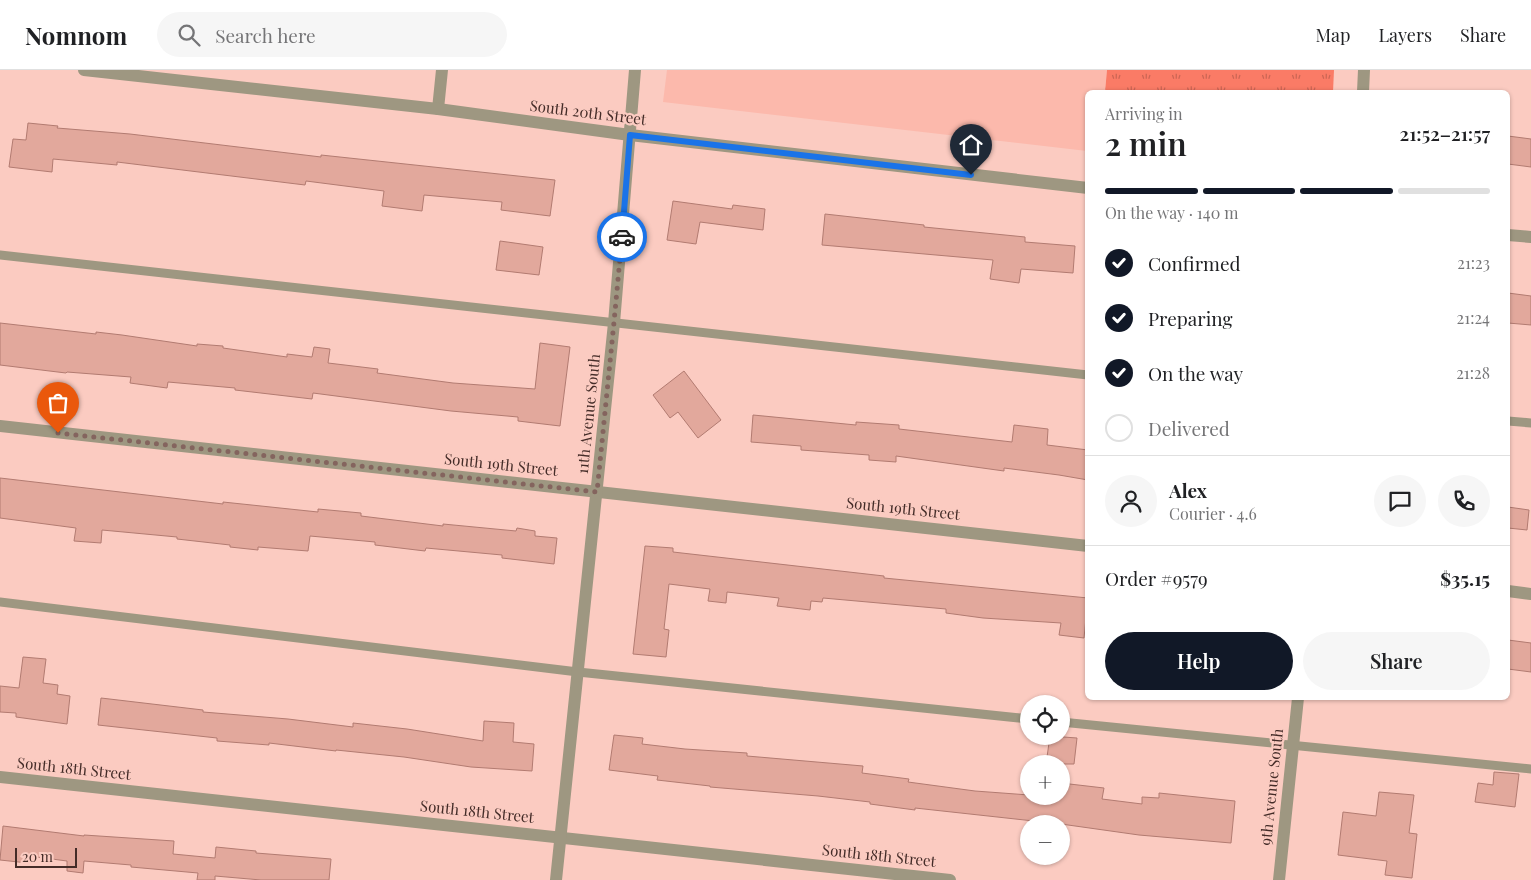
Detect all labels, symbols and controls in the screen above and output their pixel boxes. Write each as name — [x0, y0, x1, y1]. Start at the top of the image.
search box — [157, 12, 507, 57]
text: Nomnom — [25, 19, 127, 51]
icon: search — [175, 21, 203, 49]
text: Search here — [215, 22, 316, 48]
text: Map — [1315, 23, 1350, 47]
text: Layers — [1378, 23, 1432, 47]
text: Share — [1460, 23, 1506, 47]
street label: South 20th Street — [529, 95, 648, 129]
text: Arriving in — [1105, 103, 1183, 124]
text: 21:52–21:57 — [1399, 120, 1490, 146]
text: 2 min — [1105, 121, 1187, 164]
pin — [950, 124, 992, 175]
icon: home — [957, 131, 985, 159]
text: On the way · 140 m — [1105, 202, 1238, 223]
courier — [597, 212, 647, 262]
icon: car — [608, 223, 636, 251]
icon: check — [1105, 249, 1133, 277]
text: Confirmed — [1148, 250, 1241, 276]
text: 21:23 — [1457, 252, 1490, 273]
icon: check — [1105, 304, 1133, 332]
text: Preparing — [1148, 305, 1233, 331]
text: 21:24 — [1457, 307, 1490, 328]
street label: 11th Avenue South — [572, 353, 604, 475]
icon: check — [1105, 359, 1133, 387]
text: On the way — [1148, 360, 1243, 386]
text: 21:28 — [1456, 362, 1490, 383]
pin — [37, 382, 79, 433]
icon: bag — [44, 389, 72, 417]
text: Delivered — [1148, 415, 1230, 441]
street label: South 19th Street — [443, 448, 560, 480]
button: person — [1105, 475, 1157, 527]
button: chat — [1374, 475, 1426, 527]
button: phone — [1438, 475, 1490, 527]
text: Alex — [1169, 477, 1207, 503]
street label: South 19th Street — [845, 492, 962, 524]
text: Courier · 4.6 — [1169, 503, 1257, 524]
text: Order #9579 — [1105, 565, 1208, 591]
text: $35.15 — [1440, 565, 1490, 591]
button: Help — [1105, 632, 1293, 690]
button: Share — [1303, 632, 1490, 690]
map controls — [1020, 695, 1070, 865]
button: locate — [1020, 695, 1070, 745]
street label: 9th Avenue South — [1255, 727, 1287, 846]
street label: South 18th Street — [16, 752, 133, 784]
button: + — [1020, 755, 1070, 805]
street label: South 18th Street — [419, 795, 536, 827]
button: − — [1020, 815, 1070, 865]
street label: South 18th Street — [821, 839, 938, 871]
scale bar — [15, 845, 78, 868]
text: 20 m — [22, 847, 53, 866]

